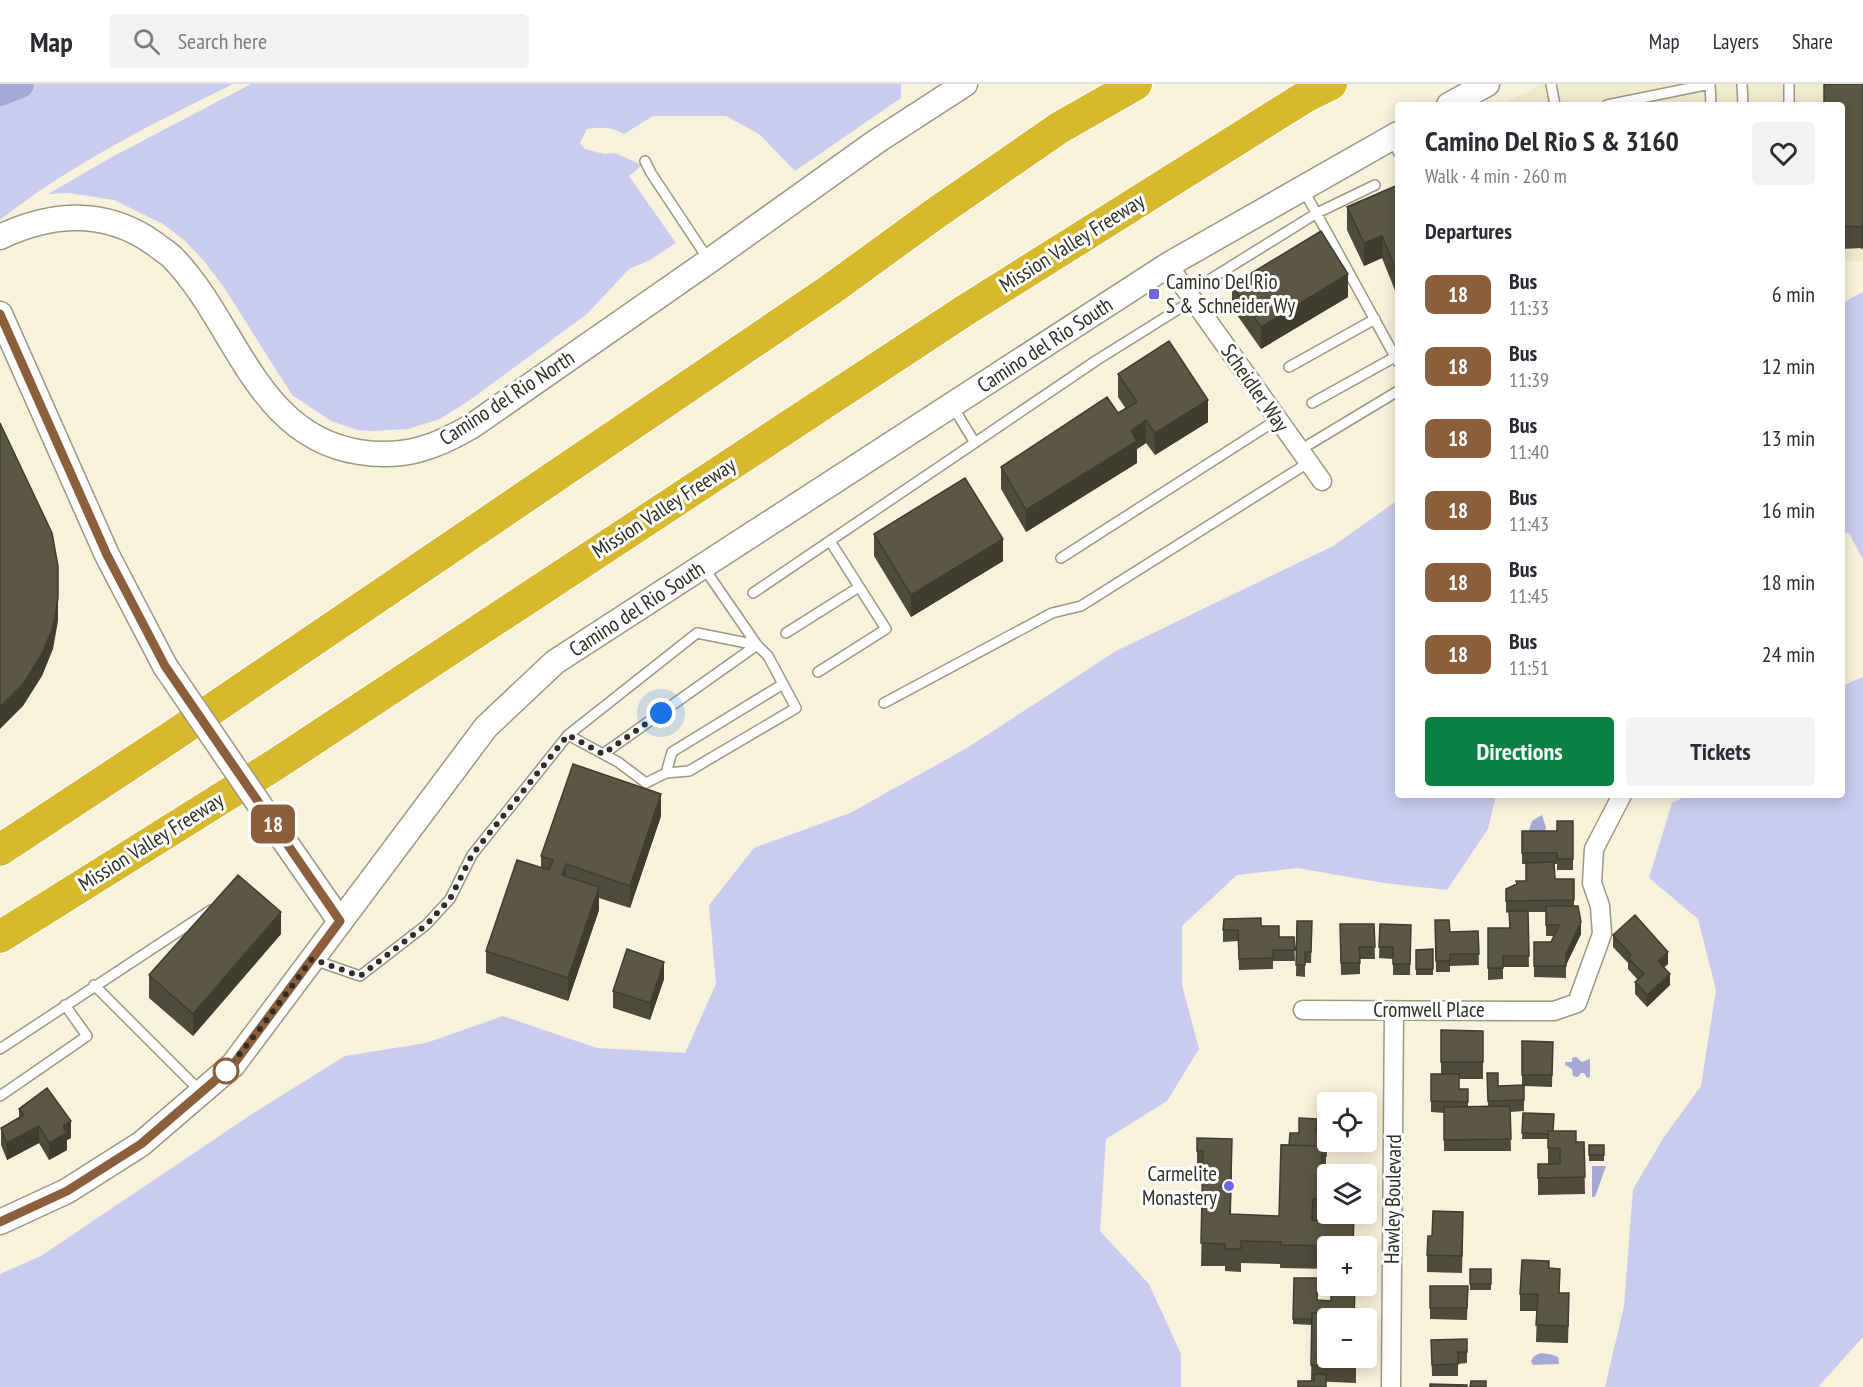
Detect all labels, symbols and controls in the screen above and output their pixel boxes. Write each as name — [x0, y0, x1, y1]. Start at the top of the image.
search box — [109, 14, 529, 68]
text: Map — [30, 23, 73, 60]
icon: search — [130, 25, 163, 58]
text: Search here — [178, 27, 267, 55]
text: Map — [1649, 28, 1680, 55]
text: Layers — [1713, 28, 1759, 55]
text: Share — [1792, 28, 1833, 55]
text: Camino Del Rio S & 3160 — [1425, 122, 1679, 159]
button: heart — [1752, 122, 1815, 185]
text: Walk · 4 min · 260 m — [1425, 163, 1567, 189]
street label: Mission Valley Freeway — [994, 187, 1149, 298]
text: Departures — [1425, 217, 1512, 245]
text: Bus — [1509, 267, 1537, 295]
place label: Camino Del Rio S & Schneider Wy — [1166, 268, 1295, 319]
text: 6 min — [1772, 280, 1815, 308]
text: 18 — [1448, 281, 1468, 308]
marker: Camino Del Rio S & Schneider Wy — [1147, 287, 1161, 301]
street label: Camino del Rio South — [972, 291, 1118, 398]
text: 11:33 — [1509, 295, 1549, 321]
street label: Scheidler Way — [1215, 339, 1296, 437]
text: Bus — [1509, 339, 1537, 367]
street label: Camino del Rio North — [434, 344, 579, 451]
text: 12 min — [1762, 352, 1815, 380]
text: 18 — [1448, 353, 1468, 380]
text: 11:39 — [1509, 367, 1549, 393]
text: Bus — [1509, 411, 1537, 439]
text: 13 min — [1762, 424, 1815, 452]
text: 18 — [1448, 425, 1468, 452]
text: 11:40 — [1509, 439, 1549, 465]
street label: Mission Valley Freeway — [587, 451, 741, 564]
text: Bus — [1509, 483, 1537, 511]
text: 16 min — [1762, 496, 1815, 524]
text: 18 — [1448, 497, 1468, 524]
text: 11:43 — [1509, 511, 1549, 537]
street label: Camino del Rio South — [564, 555, 710, 662]
text: Bus — [1509, 555, 1537, 583]
text: 18 min — [1762, 568, 1815, 596]
text: 18 — [1448, 569, 1468, 596]
text: 11:45 — [1509, 583, 1549, 609]
text: Bus — [1509, 627, 1537, 655]
text: 24 min — [1762, 640, 1815, 668]
text: 18 — [1448, 641, 1468, 668]
text: 11:51 — [1509, 655, 1549, 681]
your location — [646, 698, 676, 728]
button: Directions — [1425, 717, 1614, 786]
button: Tickets — [1626, 717, 1815, 786]
street label: Mission Valley Freeway — [73, 786, 228, 897]
line badge: 18 — [246, 804, 300, 844]
text: 18 — [263, 811, 283, 838]
street label: Cromwell Place — [1373, 996, 1485, 1023]
unlabelled marker — [213, 1058, 239, 1084]
map controls — [1317, 1092, 1377, 1368]
button: locate — [1317, 1092, 1377, 1152]
street label: Hawley Boulevard — [1378, 1134, 1407, 1264]
place label: Carmelite Monastery — [1142, 1160, 1217, 1211]
button: layers — [1317, 1164, 1377, 1224]
marker: Carmelite Monastery — [1222, 1179, 1236, 1193]
button: + — [1317, 1236, 1377, 1296]
button: − — [1317, 1308, 1377, 1368]

